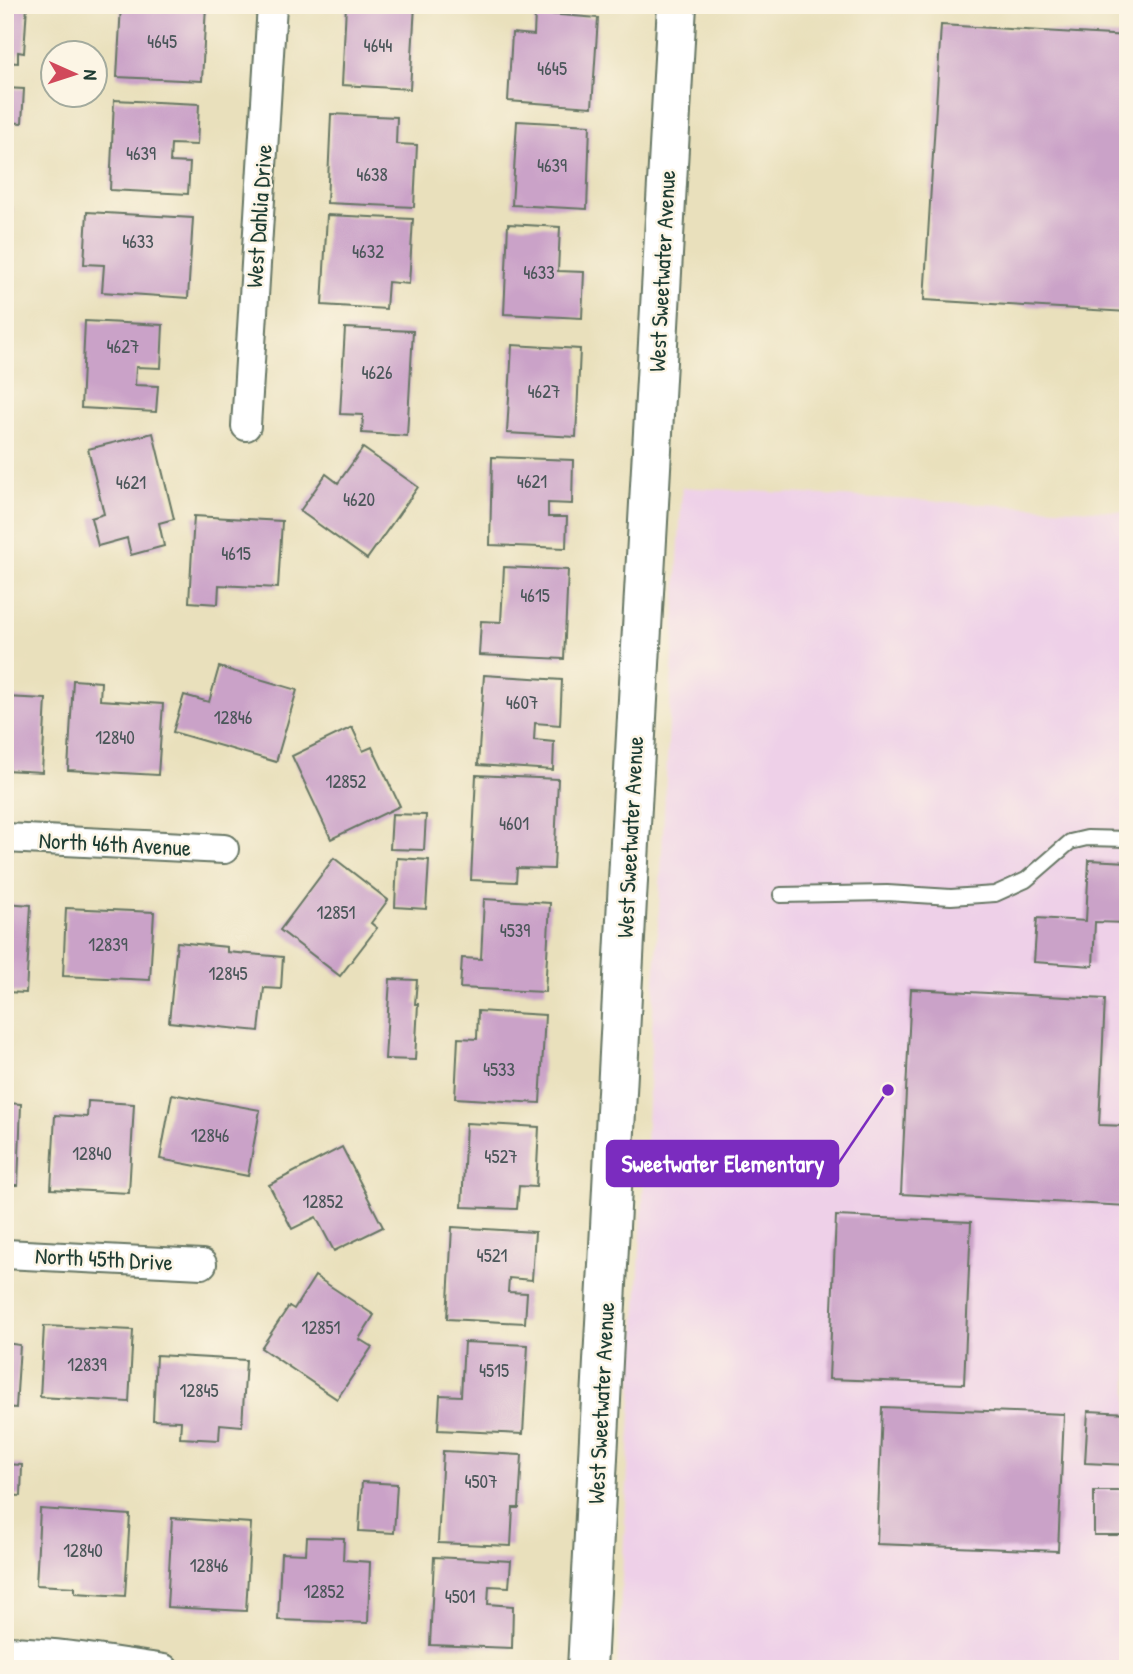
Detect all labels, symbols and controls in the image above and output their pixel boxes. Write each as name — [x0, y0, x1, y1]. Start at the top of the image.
house number: 4645 — [147, 28, 177, 54]
house number: 4644 — [364, 32, 392, 58]
north arrow — [38, 38, 108, 108]
house number: 4645 — [537, 55, 567, 81]
text: N — [78, 69, 104, 81]
house number: 4639 — [126, 140, 156, 166]
street label: West Dahlia Drive — [238, 143, 279, 289]
house number: 4639 — [537, 152, 567, 178]
house number: 4638 — [356, 161, 388, 187]
street label: West Sweetwater Avenue — [641, 169, 682, 373]
house number: 4633 — [122, 228, 154, 254]
house number: 4632 — [352, 238, 384, 264]
house number: 4633 — [523, 259, 555, 285]
house number: 4627 — [106, 333, 140, 359]
house number: 4626 — [361, 359, 393, 385]
house number: 4627 — [527, 378, 561, 404]
house number: 4621 — [517, 468, 547, 494]
house number: 4621 — [116, 469, 146, 495]
house number: 4620 — [343, 486, 375, 512]
house number: 4615 — [221, 540, 251, 566]
house number: 4615 — [520, 582, 550, 608]
house number: 4607 — [506, 689, 538, 715]
house number: 12846 — [214, 704, 252, 730]
house number: 12840 — [95, 724, 135, 750]
street label: West Sweetwater Avenue — [609, 735, 650, 939]
house number: 12852 — [326, 768, 367, 794]
house number: 4601 — [499, 810, 529, 836]
street label: North 46th Avenue — [38, 824, 192, 863]
house number: 12851 — [317, 899, 356, 925]
house number: 4539 — [500, 917, 530, 943]
house number: 12839 — [88, 931, 128, 957]
house number: 12845 — [208, 960, 248, 986]
house number: 4533 — [483, 1056, 515, 1082]
house number: 12846 — [191, 1122, 229, 1148]
house number: 12840 — [72, 1140, 112, 1166]
callout: Sweetwater Elementary — [607, 1141, 838, 1186]
house number: 4527 — [484, 1143, 518, 1169]
text: Sweetwater Elementary — [622, 1147, 824, 1180]
house number: 12852 — [303, 1188, 344, 1214]
street label: North 45th Drive — [34, 1239, 174, 1278]
house number: 4521 — [477, 1242, 508, 1268]
street label: West Sweetwater Avenue — [580, 1301, 621, 1505]
house number: 12851 — [302, 1314, 341, 1340]
house number: 12839 — [67, 1351, 107, 1377]
house number: 4515 — [479, 1357, 509, 1383]
house number: 12845 — [179, 1377, 219, 1403]
house number: 4507 — [464, 1468, 498, 1494]
house number: 12840 — [63, 1537, 103, 1563]
house number: 12846 — [190, 1552, 228, 1578]
house number: 12852 — [304, 1578, 345, 1604]
house number: 4501 — [445, 1583, 475, 1609]

